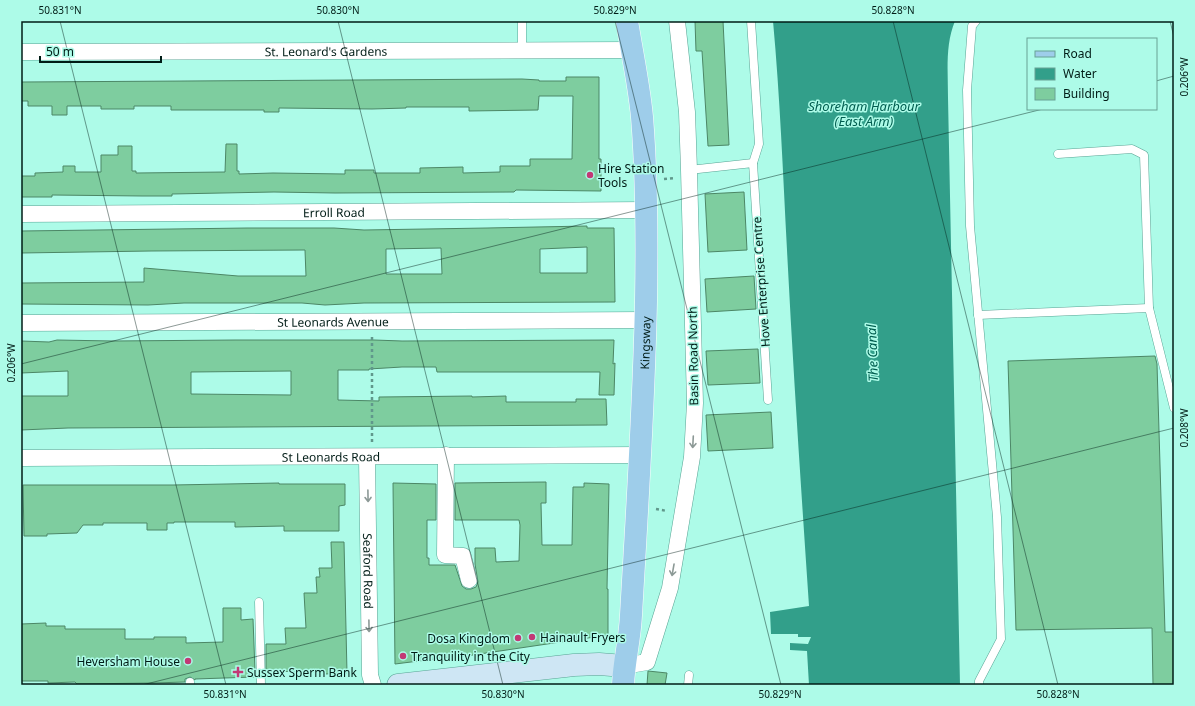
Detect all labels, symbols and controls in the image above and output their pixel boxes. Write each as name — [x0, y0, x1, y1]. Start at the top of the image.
text: 50.831°N — [38, 3, 82, 17]
text: 50.830°N — [316, 3, 360, 17]
text: 50.829°N — [593, 3, 637, 17]
text: 50.828°N — [871, 3, 915, 17]
scale bar — [40, 38, 161, 64]
legend — [1027, 38, 1157, 110]
street label: St. Leonard's Gardens — [265, 42, 388, 60]
text: 50 m — [46, 43, 74, 60]
text: Road — [1063, 45, 1092, 62]
text: 0.206°W — [1177, 57, 1191, 97]
text: Water — [1063, 65, 1097, 82]
text: Building — [1063, 85, 1110, 102]
water label: Shoreham Harbour (East Arm) — [808, 97, 921, 130]
place label: Hire Station Tools — [598, 160, 664, 191]
marker: Hire Station Tools — [585, 170, 595, 180]
street label: Erroll Road — [303, 203, 365, 221]
street label: Hove Enterprise Centre — [748, 216, 774, 348]
street label: Basin Road North — [684, 306, 702, 406]
street label: St Leonards Avenue — [277, 313, 389, 330]
street label: Kingsway — [636, 315, 654, 370]
water label: The Canal — [862, 323, 882, 382]
text: 0.206°W — [4, 343, 18, 383]
text: 0.208°W — [1177, 408, 1191, 448]
one-way arrow — [689, 435, 697, 448]
street label: St Leonards Road — [282, 448, 380, 465]
one-way arrow — [364, 489, 372, 502]
street label: Seaford Road — [360, 533, 378, 609]
one-way arrow — [669, 563, 677, 576]
one-way arrow — [365, 619, 373, 632]
place label: Hainault Fryers — [540, 629, 626, 646]
place label: Dosa Kingdom — [427, 630, 510, 647]
marker: Hainault Fryers — [527, 632, 537, 642]
marker: Dosa Kingdom — [513, 633, 523, 643]
place label: Tranquility in the City — [411, 648, 531, 665]
marker: Tranquility in the City — [398, 651, 408, 661]
place label: Heversham House — [76, 653, 180, 670]
marker: Heversham House — [183, 656, 193, 666]
place label: Sussex Sperm Bank — [247, 664, 357, 681]
marker: Sussex Sperm Bank — [232, 666, 244, 678]
text: 50.831°N — [203, 687, 247, 701]
text: 50.830°N — [481, 687, 525, 701]
text: 50.829°N — [758, 687, 802, 701]
text: 50.828°N — [1036, 687, 1080, 701]

